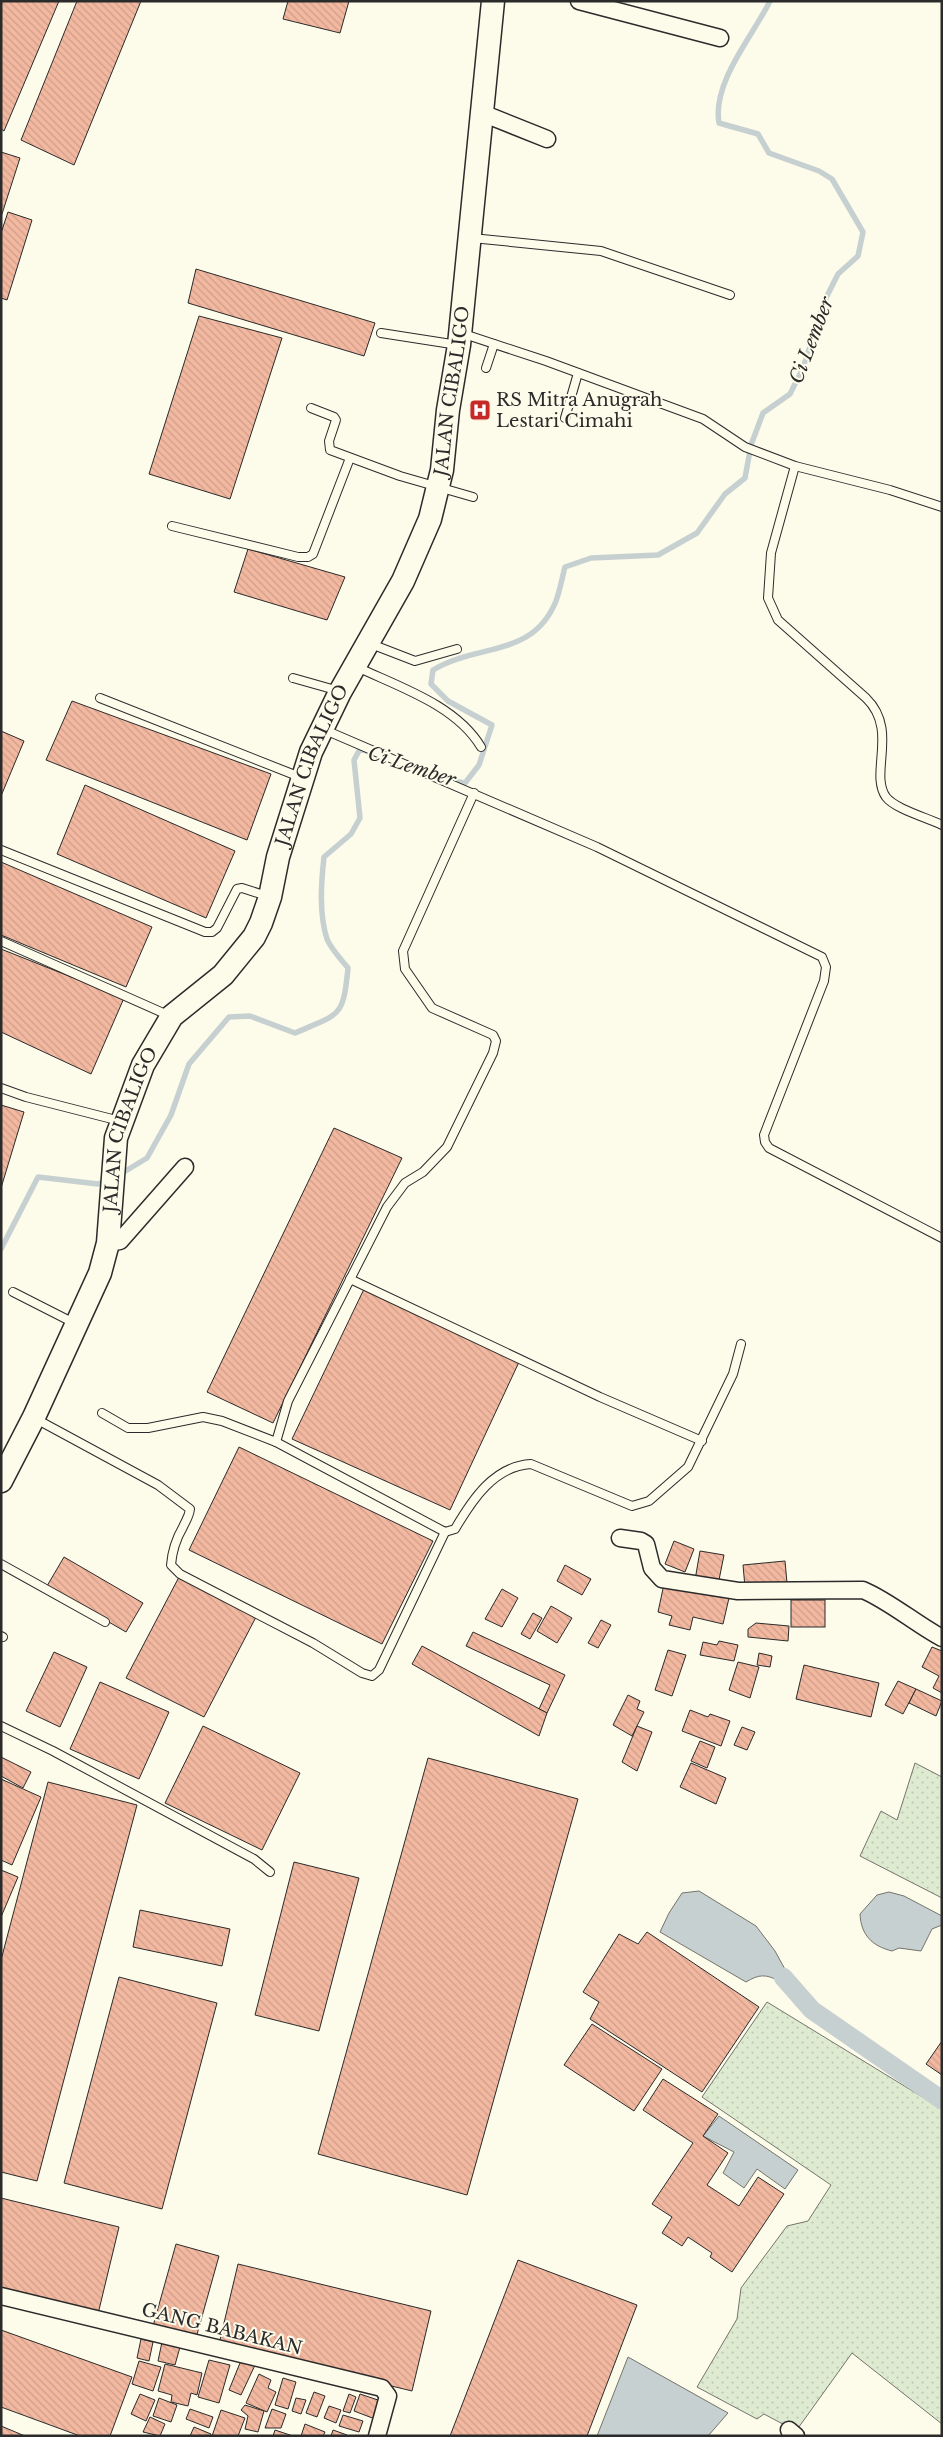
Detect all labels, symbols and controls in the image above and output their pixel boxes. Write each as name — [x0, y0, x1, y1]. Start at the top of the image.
water label: Ci Lember — [784, 292, 839, 387]
street label: JALAN CIBALIGO — [429, 305, 474, 481]
place label: RS Mitra Anugrah Lestari Cimahi — [496, 389, 662, 432]
hospital icon: RS Mitra Anugrah Lestari Cimahi — [468, 398, 492, 422]
street label: JALAN CIBALIGO — [271, 681, 353, 851]
water label: Ci Lember — [365, 741, 460, 792]
street label: JALAN CIBALIGO — [99, 1043, 162, 1215]
street label: GANG BABAKAN — [139, 2298, 305, 2360]

